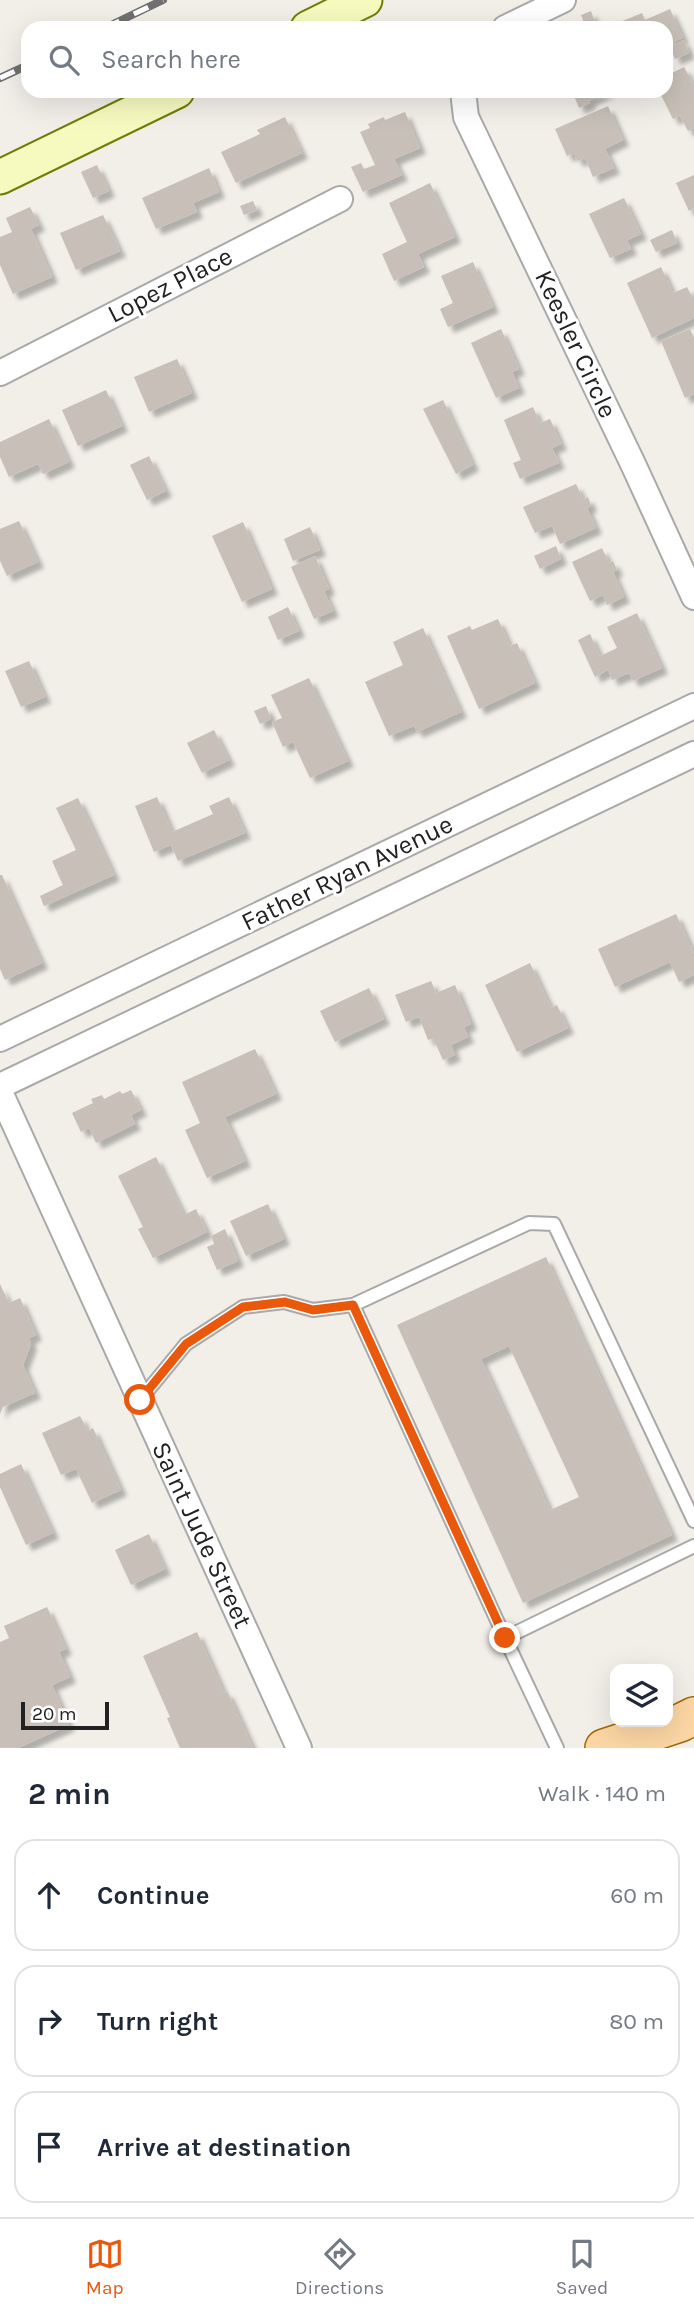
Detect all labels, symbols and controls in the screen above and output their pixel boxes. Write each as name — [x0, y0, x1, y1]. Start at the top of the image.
search box — [21, 21, 673, 98]
icon: search — [45, 41, 83, 79]
text: Search here — [101, 44, 241, 75]
street label: Lopez Place — [102, 240, 238, 330]
street label: Keesler Circle — [528, 265, 624, 423]
street label: Father Ryan Avenue — [236, 808, 458, 938]
route start — [124, 1384, 155, 1415]
street label: Saint Jude Street — [145, 1437, 259, 1633]
route end — [489, 1622, 520, 1653]
map controls — [610, 1664, 673, 1727]
button: layers — [610, 1664, 673, 1727]
scale bar — [21, 1699, 108, 1731]
text: 20 m — [32, 1703, 77, 1725]
text: 2 min — [28, 1776, 111, 1812]
text: Walk · 140 m — [538, 1780, 666, 1807]
icon: ahead — [30, 1876, 68, 1914]
text: Continue — [97, 1880, 209, 1911]
text: 60 m — [610, 1882, 664, 1909]
icon: right — [30, 2002, 68, 2040]
text: Turn right — [97, 2006, 218, 2037]
text: 80 m — [609, 2008, 664, 2035]
icon: arrive — [30, 2128, 68, 2166]
text: Arrive at destination — [97, 2132, 351, 2163]
tab: Map — [86, 2235, 124, 2299]
tab: Directions — [295, 2235, 384, 2299]
tab: Saved — [556, 2235, 608, 2299]

